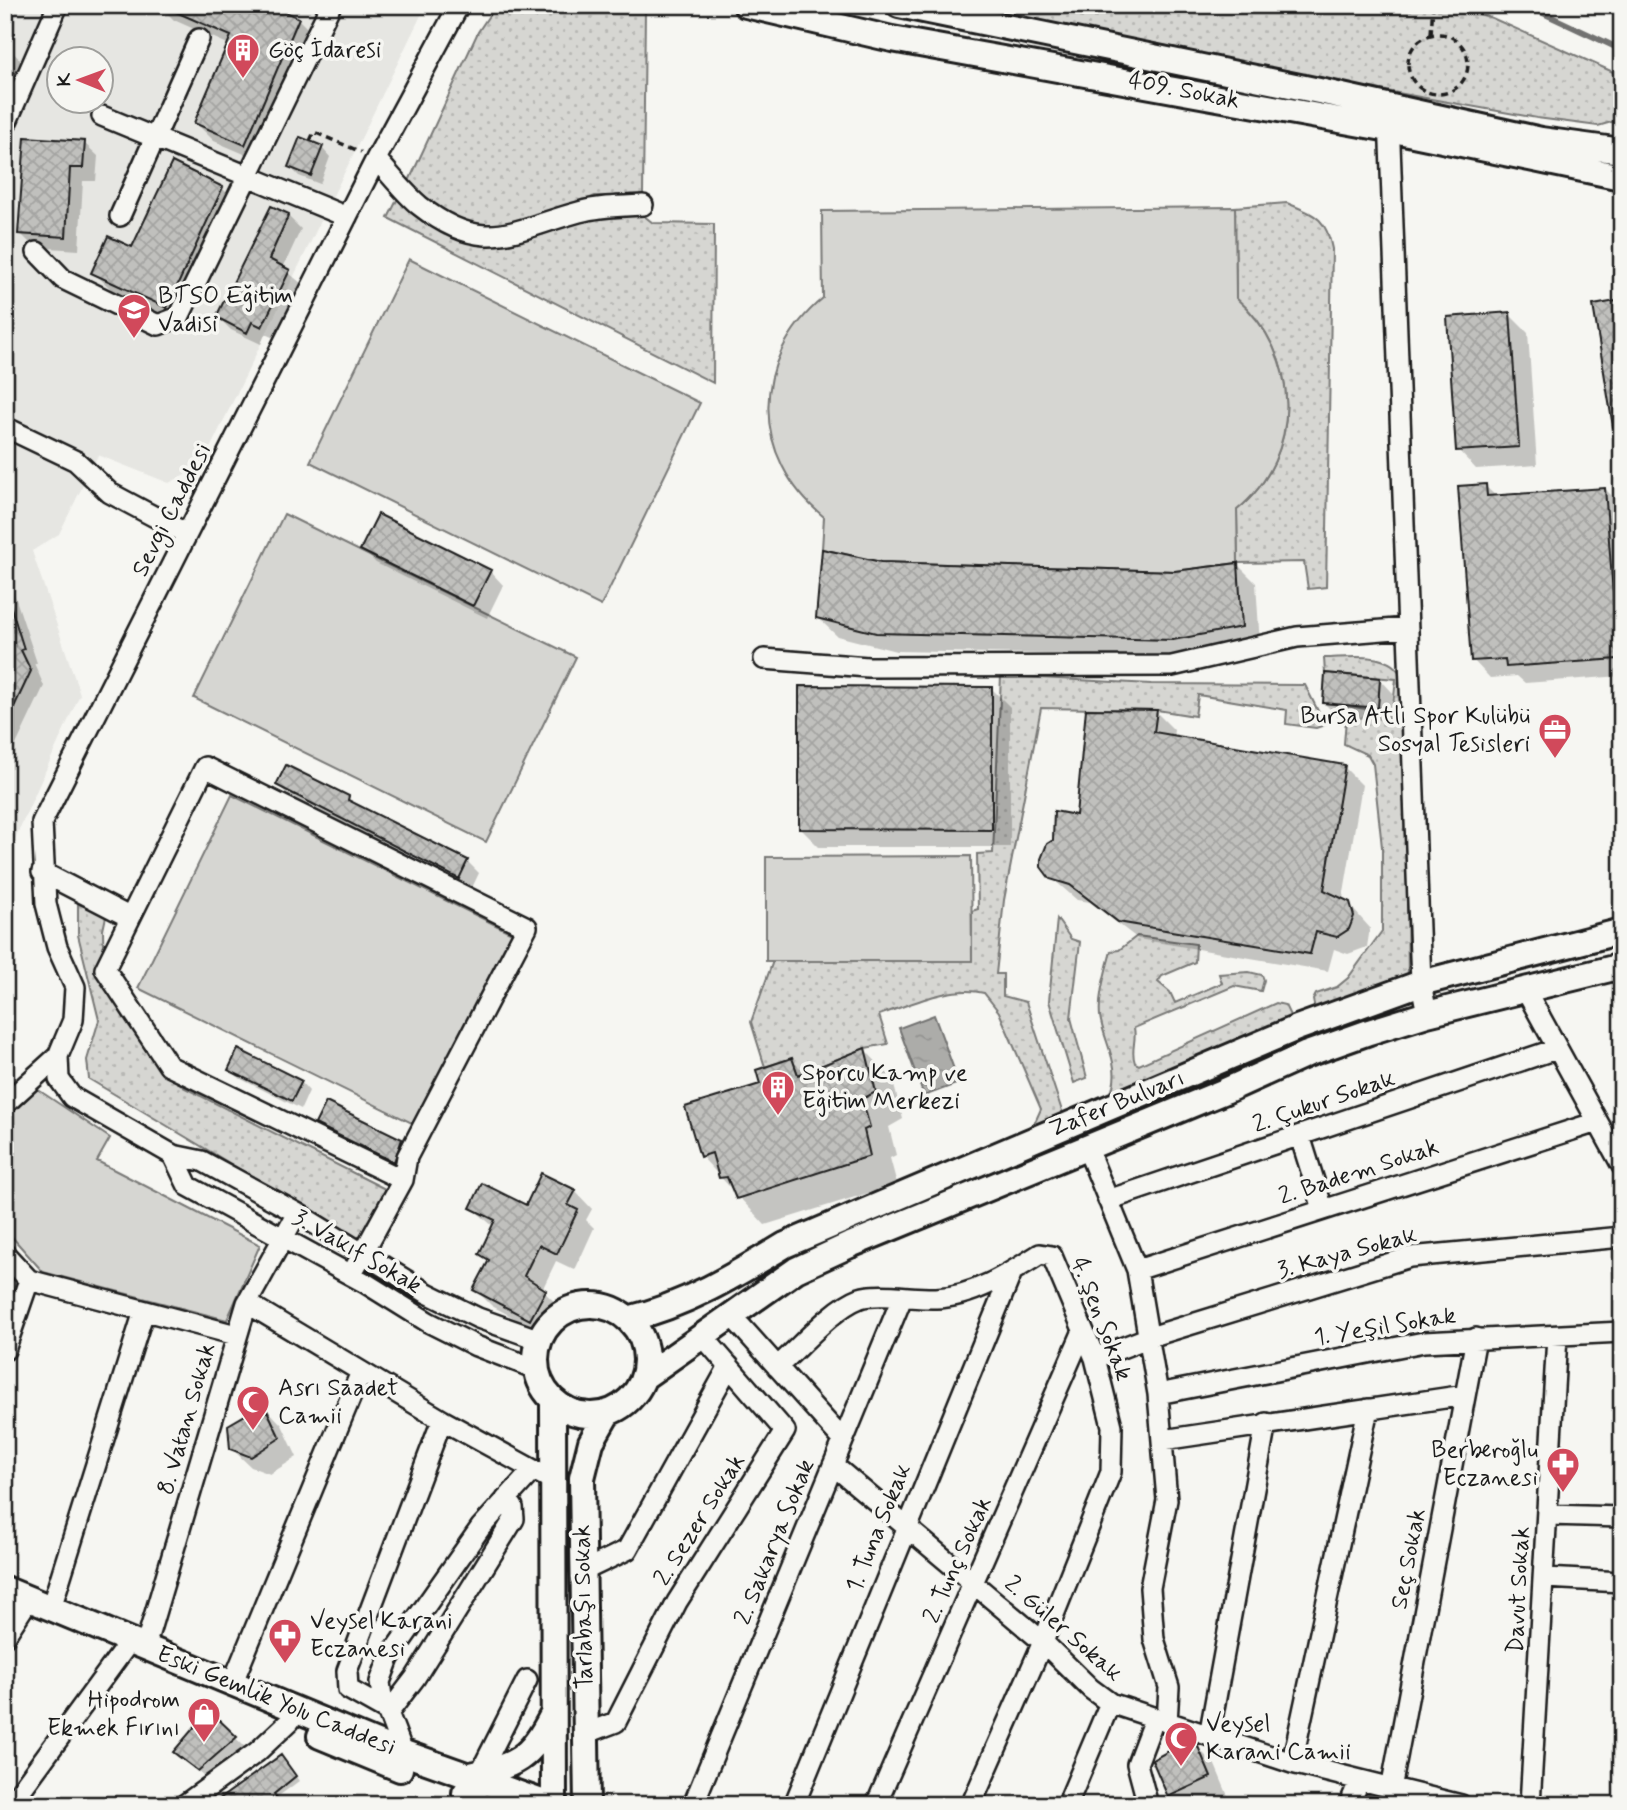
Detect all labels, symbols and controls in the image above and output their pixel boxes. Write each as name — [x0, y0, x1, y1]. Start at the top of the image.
building icon: Göç İdaresi — [224, 31, 262, 80]
place label: Göç İdaresi — [268, 35, 381, 66]
north arrow — [46, 46, 116, 116]
street label: 409. Sokak — [1126, 65, 1242, 117]
text: K — [52, 72, 77, 87]
place label: BTSO Eğitim Vadisi — [158, 281, 293, 340]
school or university icon: BTSO Eğitim Vadisi — [115, 291, 153, 340]
street label: Sevgi Caddesi — [125, 438, 221, 583]
place label: Bursa Atlı Spor Kulübü Sosyal Tesisleri — [1300, 701, 1530, 760]
office icon: Bursa Atlı Spor Kulübü Sosyal Tesisleri — [1536, 711, 1574, 760]
place label: Sporcu Kamp ve Eğitim Merkezi — [802, 1058, 968, 1117]
street label: Zafer Bulvarı — [1045, 1063, 1189, 1145]
street label: 2. Çukur Sokak — [1249, 1063, 1399, 1141]
building icon: Sporcu Kamp ve Eğitim Merkezi — [759, 1068, 797, 1117]
street label: 2. Badem Sokak — [1275, 1132, 1443, 1212]
street label: 3. Vakıf Sokak — [287, 1203, 427, 1301]
street label: 3. Kaya Sokak — [1274, 1220, 1420, 1286]
street label: 4. Şen Sokak — [1063, 1253, 1139, 1385]
street label: 1. Yeşil Sokak — [1312, 1300, 1458, 1354]
street label: 8. Vatan Sokak — [151, 1339, 223, 1499]
place label: Asrı Saadet Camii — [278, 1373, 398, 1432]
mosque icon: Asrı Saadet Camii — [234, 1383, 272, 1432]
place label: Berberoğlu Eczanesi — [1431, 1435, 1538, 1494]
pharmacy icon: Berberoğlu Eczanesi — [1544, 1445, 1582, 1494]
street label: 2. Sezer Sokak — [647, 1448, 753, 1592]
street label: 2. Sakarya Sokak — [728, 1455, 822, 1629]
street label: 1. Tuna Sokak — [839, 1459, 919, 1597]
street label: 2. Tunç Sokak — [916, 1492, 1000, 1628]
street label: Seç Sokak — [1384, 1506, 1434, 1612]
street label: Tarlabaşı Sokak — [567, 1524, 601, 1690]
street label: Davut Sokak — [1500, 1526, 1538, 1654]
street label: 2. Güler Sokak — [997, 1569, 1129, 1689]
place label: Veysel Karani Eczanesi — [310, 1606, 453, 1665]
pharmacy icon: Veysel Karani Eczanesi — [266, 1616, 304, 1665]
street label: Eski Gemlik Yolu Caddesi — [152, 1639, 400, 1763]
place label: Hipodrom Ekmek Fırını — [47, 1685, 180, 1744]
shop icon: Hipodrom Ekmek Fırını — [185, 1695, 223, 1744]
place label: Veysel Karani Camii — [1206, 1709, 1351, 1768]
mosque icon: Veysel Karani Camii — [1162, 1719, 1200, 1768]

